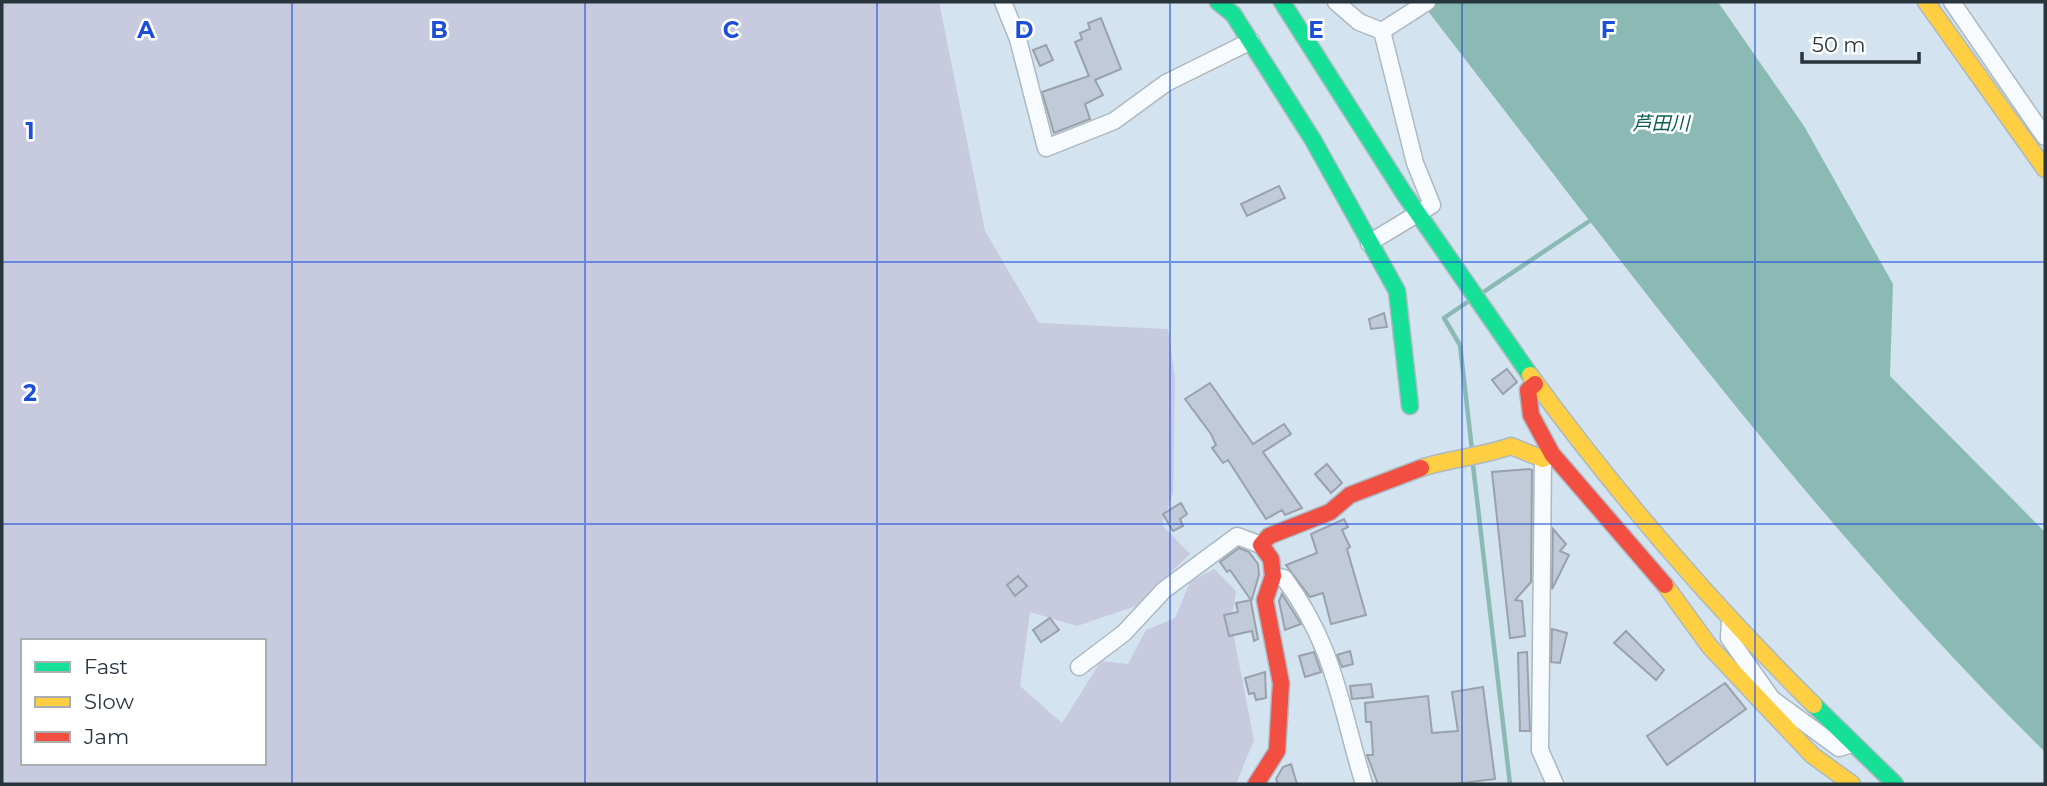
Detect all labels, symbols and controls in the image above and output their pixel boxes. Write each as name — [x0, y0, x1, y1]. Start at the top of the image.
text: A — [136, 16, 155, 44]
text: B — [430, 16, 448, 44]
text: C — [723, 16, 740, 44]
text: D — [1015, 16, 1034, 44]
text: E — [1308, 16, 1324, 44]
text: F — [1601, 16, 1616, 44]
scale bar — [1802, 21, 1919, 65]
text: 50 m — [1812, 32, 1866, 57]
water label: 芦田川 — [1632, 112, 1691, 135]
text: 1 — [25, 117, 35, 145]
text: 2 — [23, 379, 37, 407]
legend — [21, 639, 266, 765]
text: Fast — [84, 654, 128, 679]
text: Slow — [84, 689, 134, 714]
text: Jam — [83, 724, 129, 749]

